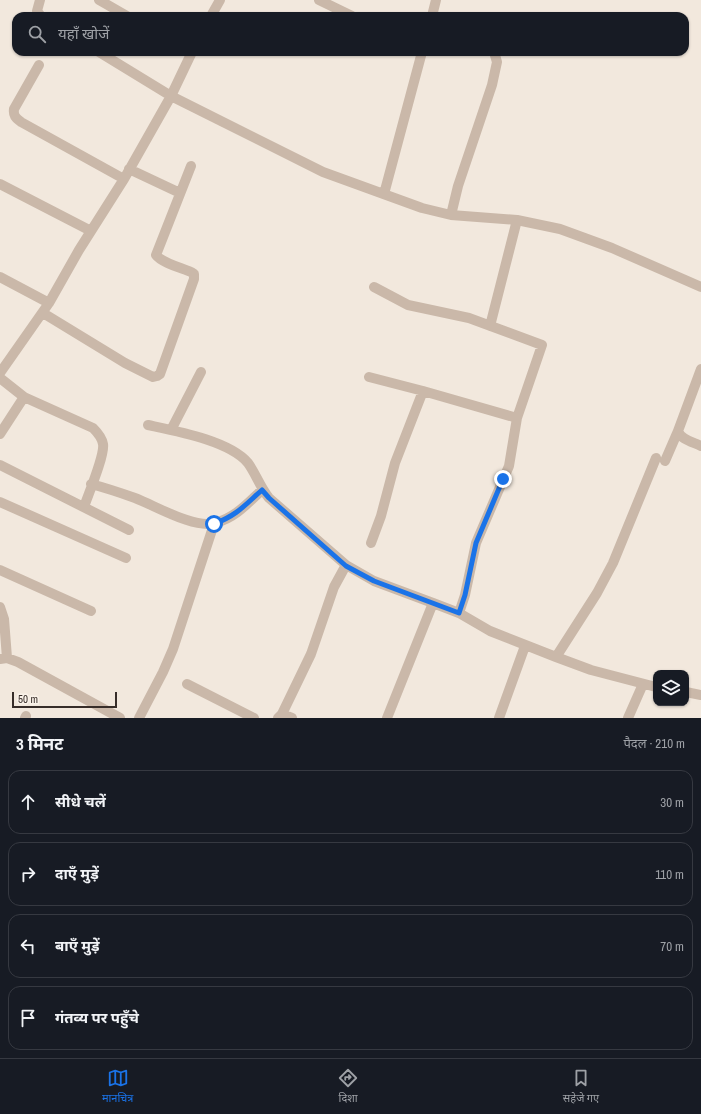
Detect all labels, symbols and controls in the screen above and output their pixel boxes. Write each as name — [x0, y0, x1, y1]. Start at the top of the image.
search box — [12, 12, 689, 56]
icon: search — [26, 23, 48, 45]
text: यहाँ खोजें — [58, 23, 109, 44]
route end — [494, 470, 512, 488]
route start — [205, 515, 223, 533]
map controls — [653, 670, 689, 706]
button: layers — [653, 670, 689, 706]
scale bar — [12, 690, 117, 709]
text: 50 m — [18, 692, 38, 706]
text: 3 मिनट — [16, 732, 63, 755]
text: पैदल · 210 m — [623, 735, 685, 752]
icon: ahead — [17, 791, 39, 813]
text: सीधे चलें — [55, 791, 106, 812]
text: 30 m — [660, 794, 684, 811]
icon: right — [17, 863, 39, 885]
text: दाएँ मुड़ें — [55, 863, 99, 884]
text: 110 m — [655, 866, 684, 883]
icon: left — [17, 935, 39, 957]
text: बाएँ मुड़ें — [55, 935, 100, 956]
text: 70 m — [660, 938, 684, 955]
icon: arrive — [17, 1007, 39, 1029]
text: गंतव्य पर पहुँचे — [55, 1007, 139, 1028]
tab: मानचित्र — [102, 1067, 133, 1106]
tab: दिशा — [337, 1067, 359, 1106]
tab: सहेजे गए — [563, 1067, 599, 1106]

